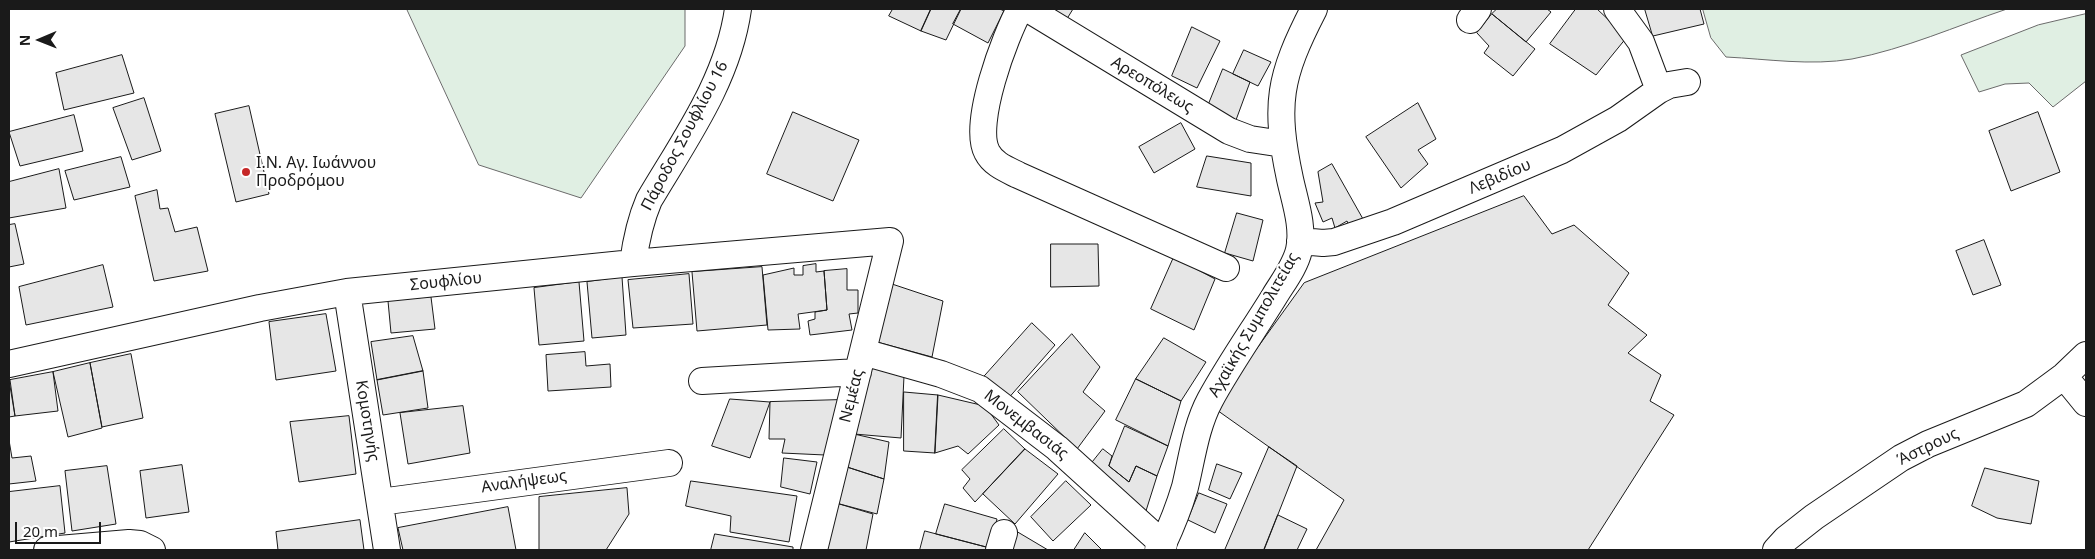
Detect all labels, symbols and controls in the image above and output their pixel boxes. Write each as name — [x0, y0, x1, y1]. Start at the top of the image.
north arrow — [15, 15, 65, 65]
text: N — [15, 34, 34, 46]
street label: Αρεοπόλεως — [1107, 53, 1197, 117]
street label: Πάροδος Σουφλίου 16 — [637, 58, 733, 214]
place label: Ι.Ν. Αγ. Ιωάννου Προδρόμου — [256, 153, 376, 191]
street label: Λεβιδίου — [1466, 155, 1534, 199]
marker: Ι.Ν. Αγ. Ιωάννου Προδρόμου — [240, 166, 252, 178]
street label: Αχαϊκής Συμπολιτείας — [1205, 249, 1303, 401]
street label: Σουφλίου — [409, 269, 483, 295]
street label: Νεμέας — [836, 367, 868, 425]
street label: Κομοτηνής — [351, 379, 383, 463]
street label: Μονεμβασιάς — [980, 386, 1072, 464]
street label: Άστρους — [1894, 424, 1962, 470]
street label: Αναλήψεως — [480, 466, 568, 498]
scale bar — [18, 512, 104, 544]
text: 20 m — [23, 521, 58, 541]

